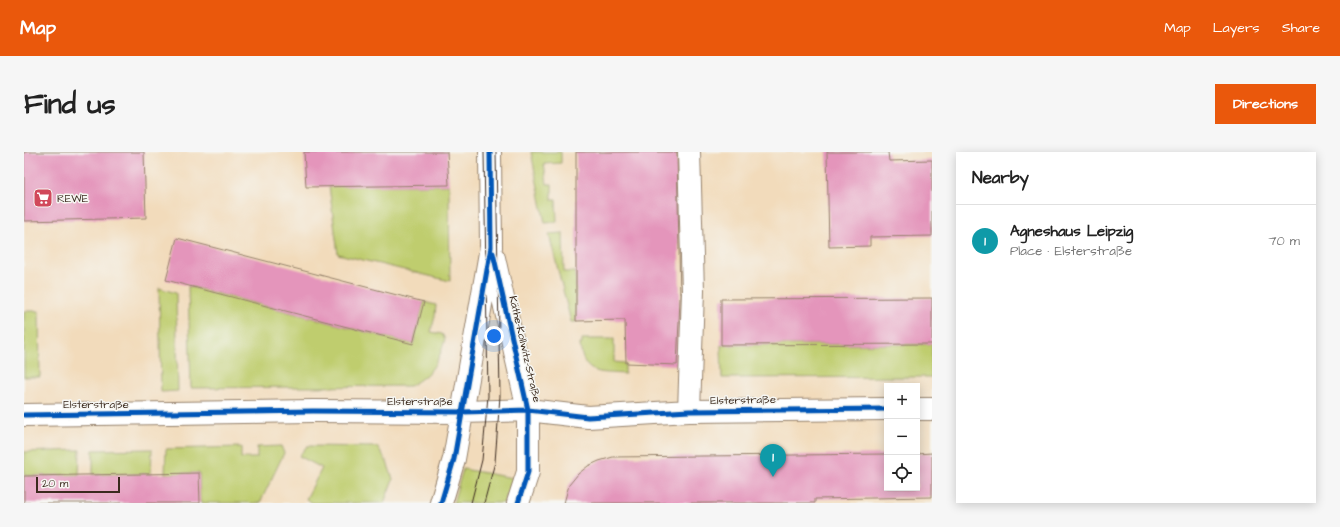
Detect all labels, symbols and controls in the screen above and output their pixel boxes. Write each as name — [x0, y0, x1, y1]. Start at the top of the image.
text: Map — [20, 15, 56, 42]
text: Map — [1164, 18, 1191, 38]
text: Layers — [1213, 18, 1260, 38]
text: Share — [1282, 18, 1320, 38]
button: Directions — [1215, 84, 1316, 124]
text: Find us — [24, 85, 115, 124]
text: Nearby — [972, 166, 1029, 190]
supermarket icon: REWE — [32, 187, 54, 209]
place label: REWE — [57, 191, 89, 206]
text: Agneshaus Leipzig — [1010, 221, 1133, 242]
text: 1 — [984, 232, 986, 250]
text: 70 m — [1268, 232, 1300, 250]
text: Place · Elsterstraße — [1010, 242, 1132, 260]
street label: Käthe-Kollwitz-Straße — [505, 294, 545, 404]
your location — [484, 326, 504, 346]
map controls — [884, 383, 920, 491]
button: + — [884, 383, 920, 419]
street label: Elsterstraße — [710, 392, 776, 408]
street label: Elsterstraße — [387, 394, 453, 409]
street label: Elsterstraße — [63, 397, 129, 412]
button: − — [884, 419, 920, 455]
pin: 1 — [760, 444, 786, 477]
button: locate — [884, 455, 920, 491]
scale bar — [36, 475, 120, 494]
text: 20 m — [42, 476, 68, 491]

